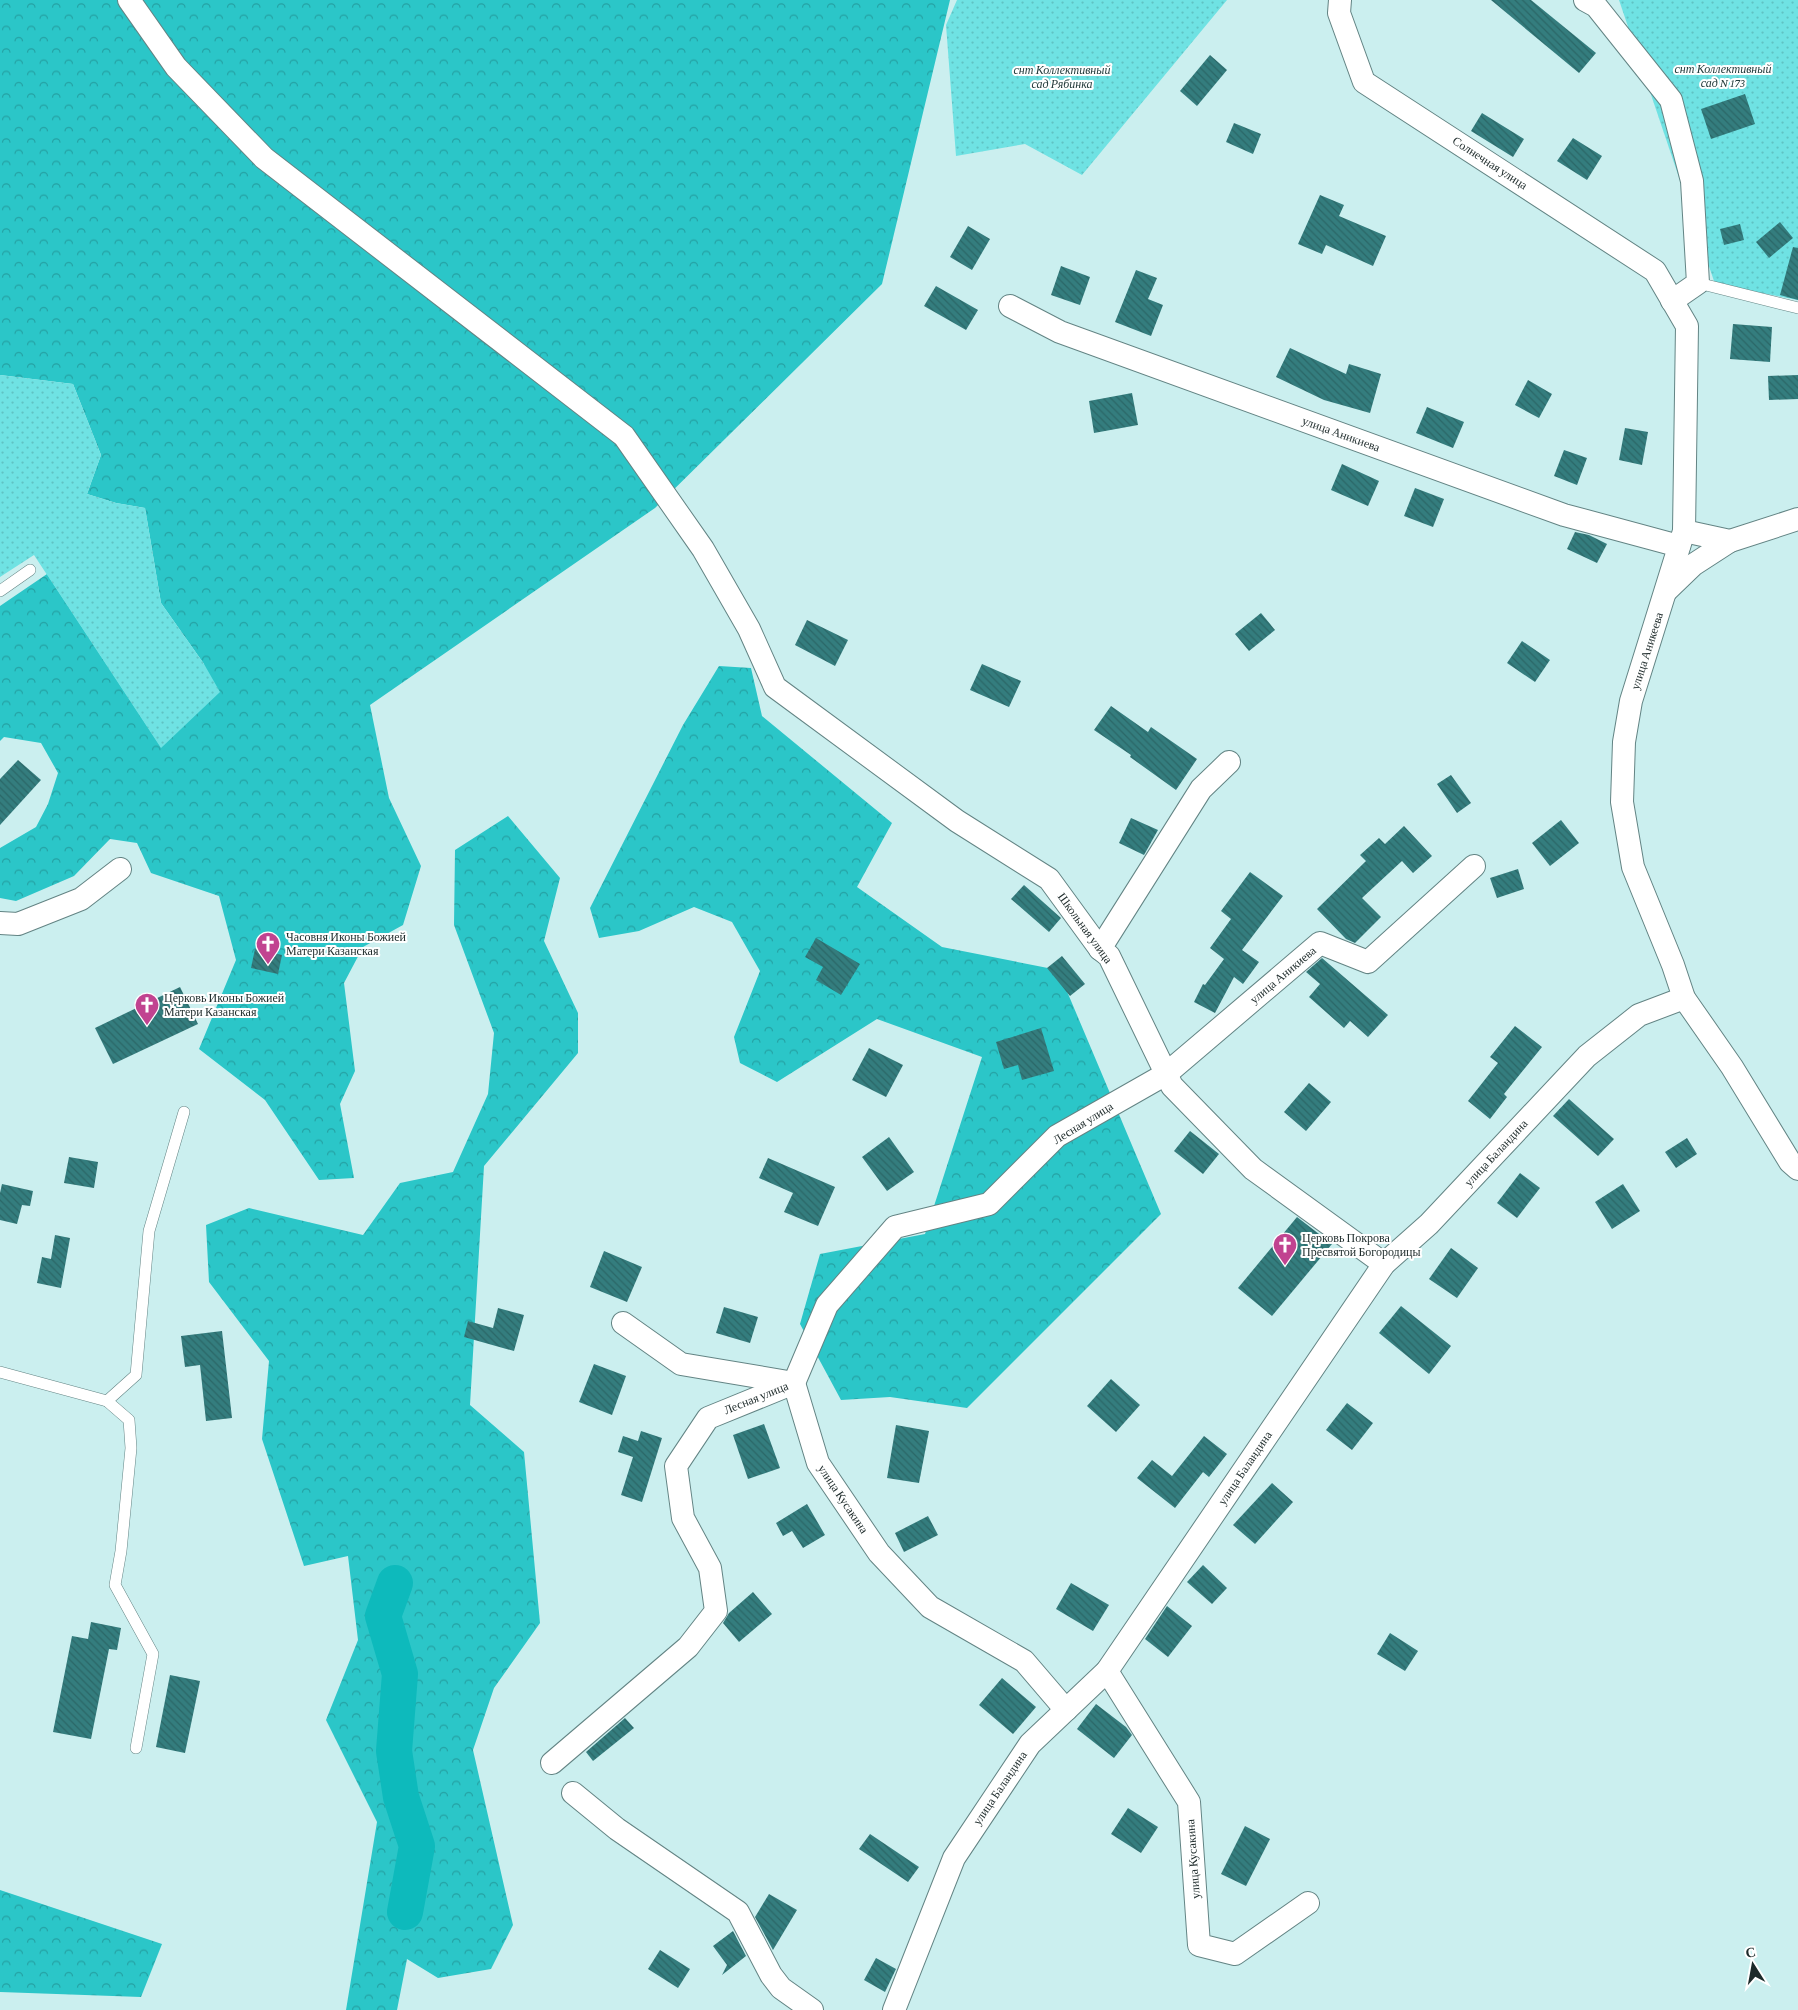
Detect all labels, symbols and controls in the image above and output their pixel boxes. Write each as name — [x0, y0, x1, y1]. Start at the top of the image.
park label: снт Коллективный сад N 173 — [1675, 62, 1771, 90]
park label: снт Коллективный сад Рябинка — [1014, 63, 1110, 91]
street label: Солнечная улица — [1450, 134, 1531, 193]
street label: улица Аникиева — [1300, 413, 1382, 455]
street label: улица Аникеева — [1628, 610, 1666, 691]
street label: Школьная улица — [1055, 890, 1116, 967]
place label: Часовня Иконы Божией Матери Казанская — [286, 930, 407, 958]
church icon: Часовня Иконы Божией Матери Казанская — [255, 931, 281, 965]
street label: улица Аникиева — [1247, 943, 1319, 1007]
place label: Церковь Иконы Божией Матери Казанская — [164, 991, 285, 1019]
church icon: Церковь Иконы Божией Матери Казанская — [134, 992, 160, 1026]
street label: Лесная улица — [1050, 1099, 1116, 1147]
street label: улица Баландина — [1461, 1116, 1531, 1189]
place label: Церковь Покрова Пресвятой Богородицы — [1302, 1231, 1421, 1259]
church icon: Церковь Покрова Пресвятой Богородицы — [1272, 1232, 1298, 1266]
street label: Лесная улица — [722, 1378, 791, 1417]
street label: улица Баландина — [1215, 1428, 1275, 1508]
street label: улица Кусакина — [815, 1462, 871, 1537]
street label: улица Баландина — [970, 1748, 1030, 1828]
street label: улица Кусакина — [1183, 1818, 1203, 1899]
north arrow — [1728, 1940, 1778, 1990]
text: С — [1744, 1943, 1757, 1961]

